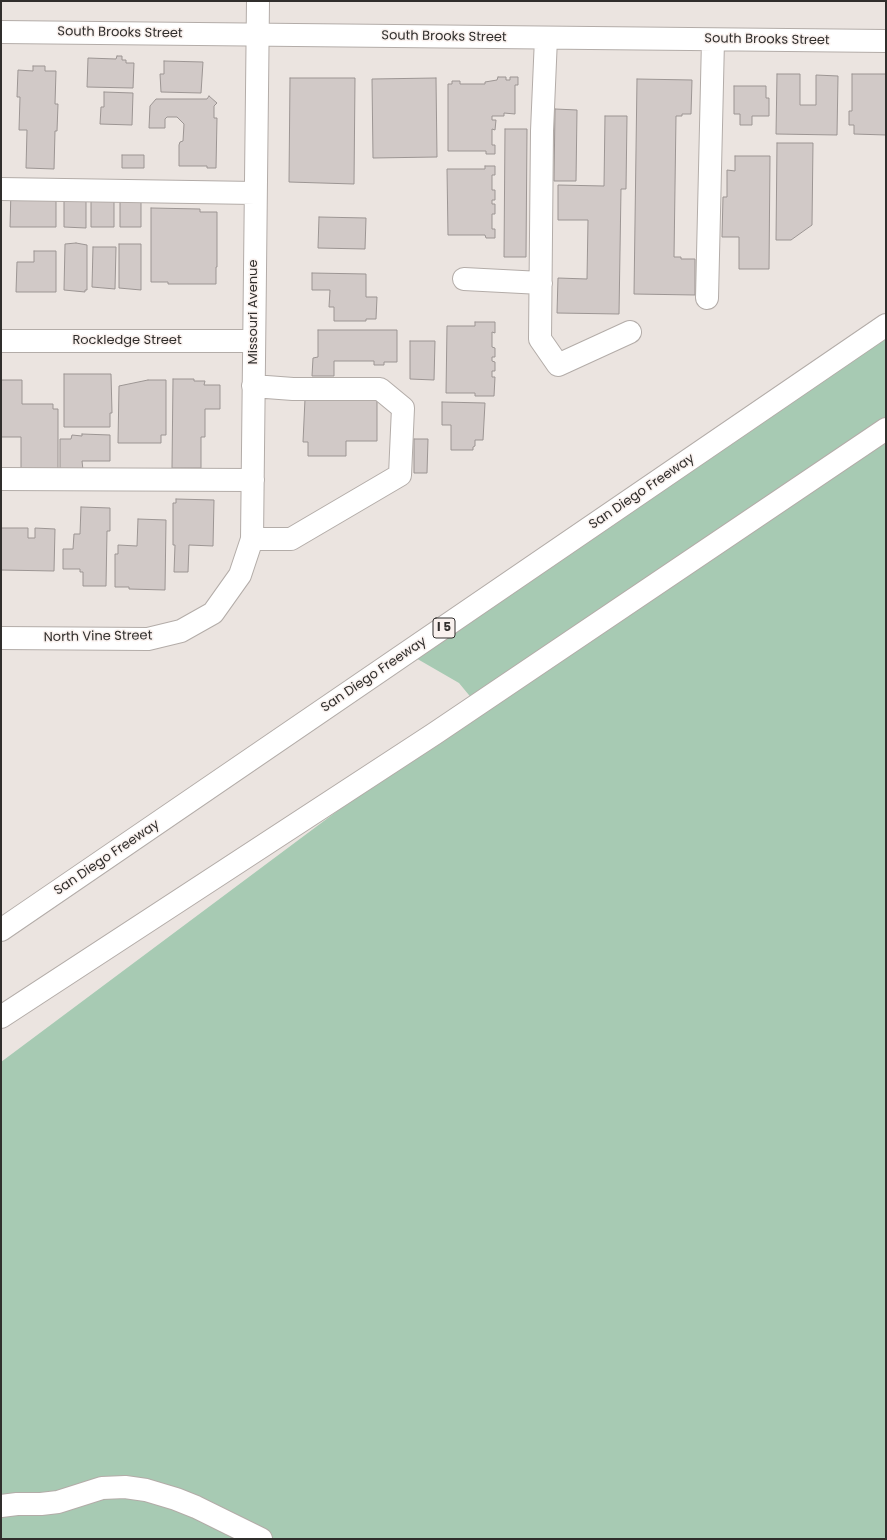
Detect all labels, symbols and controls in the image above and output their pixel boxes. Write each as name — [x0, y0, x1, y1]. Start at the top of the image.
street label: South Brooks Street — [57, 24, 183, 42]
street label: South Brooks Street — [381, 28, 507, 46]
street label: South Brooks Street — [704, 31, 830, 49]
street label: Missouri Avenue — [246, 260, 262, 364]
street label: Rockledge Street — [72, 333, 182, 349]
street label: San Diego Freeway — [586, 451, 698, 533]
road number: I 5 — [433, 618, 455, 638]
street label: North Vine Street — [44, 628, 152, 646]
street label: San Diego Freeway — [318, 634, 430, 716]
street label: San Diego Freeway — [51, 817, 163, 899]

